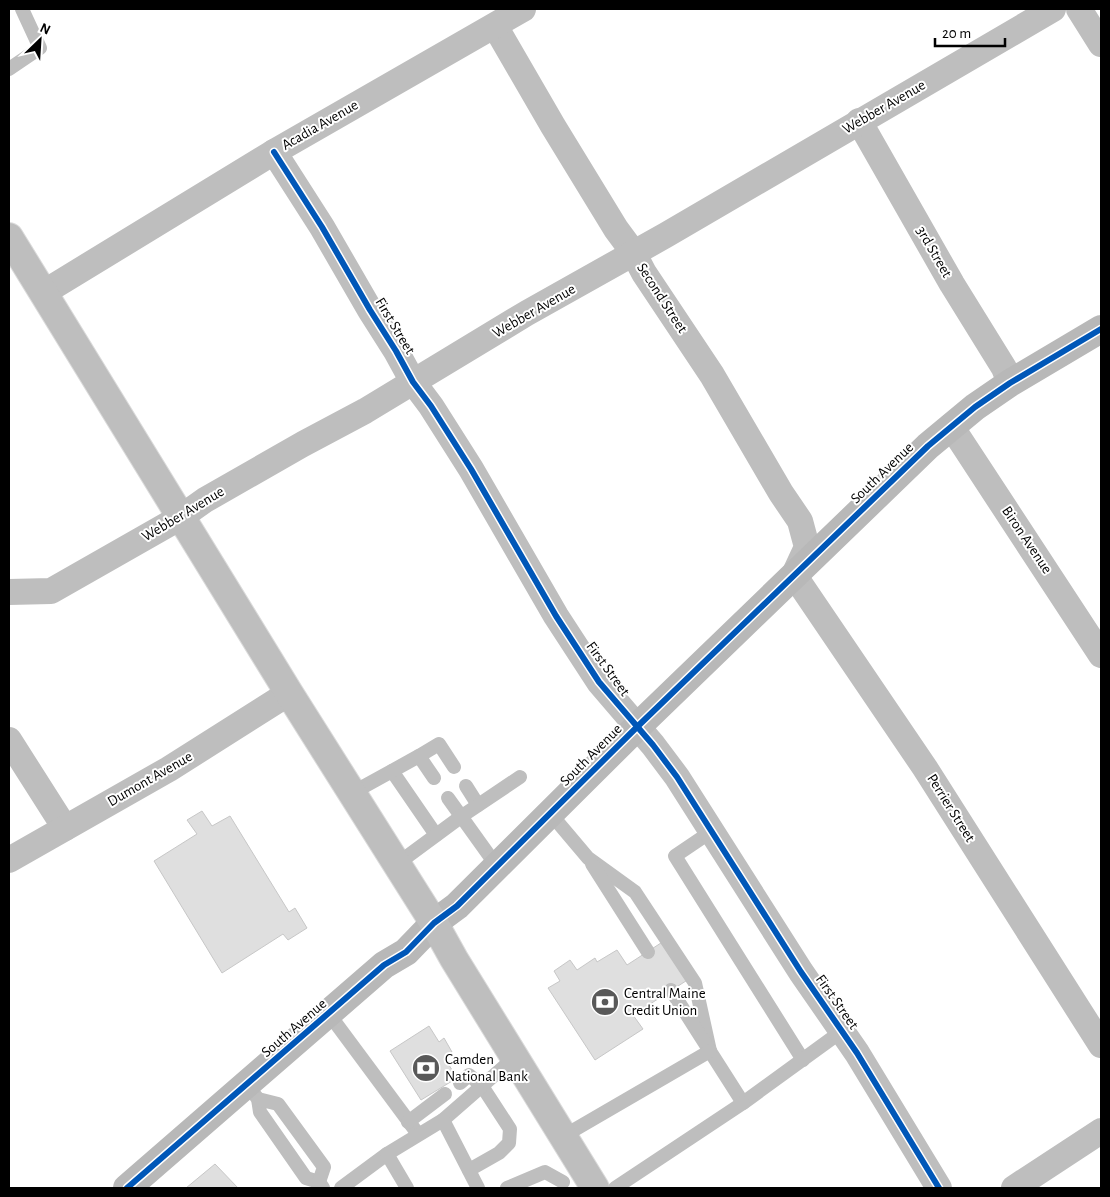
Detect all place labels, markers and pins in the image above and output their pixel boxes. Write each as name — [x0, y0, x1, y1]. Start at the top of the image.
place label: Central Maine Credit Union — [624, 986, 706, 1018]
bank icon: Central Maine Credit Union — [590, 987, 620, 1017]
place label: Camden National Bank — [445, 1052, 528, 1084]
bank icon: Camden National Bank — [411, 1053, 441, 1083]

